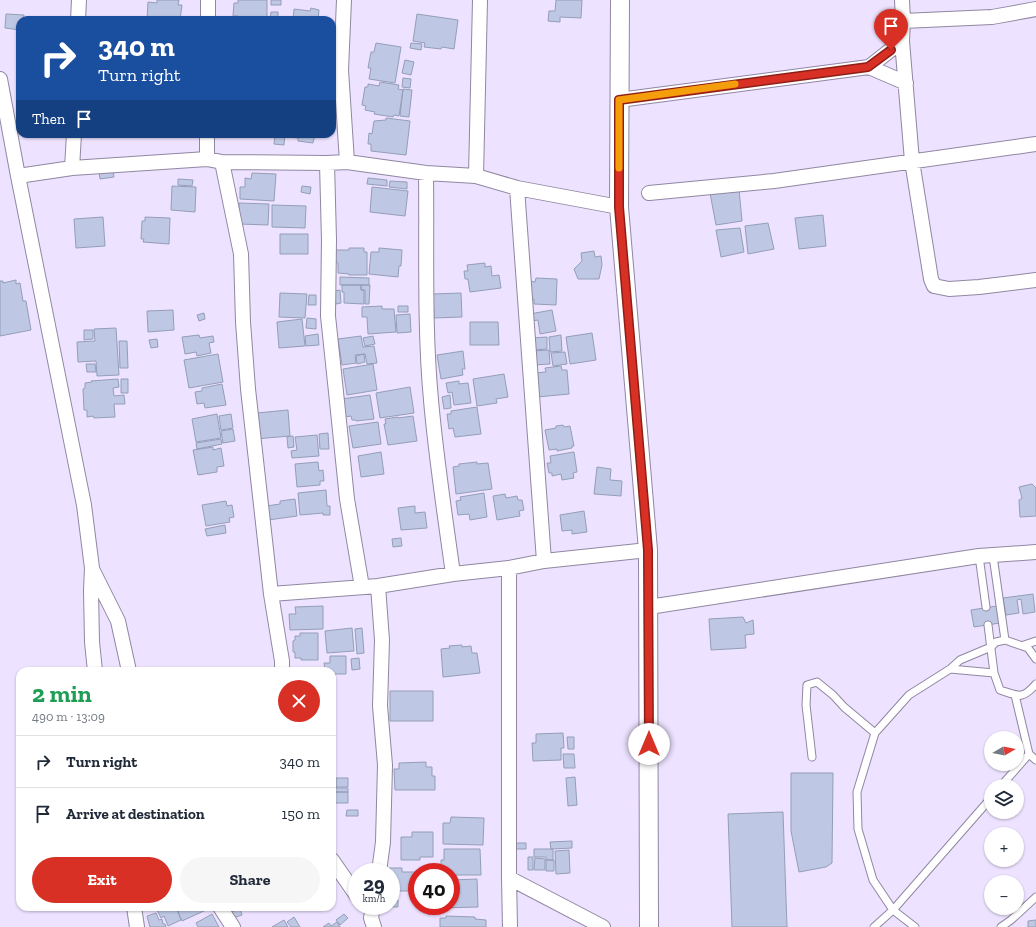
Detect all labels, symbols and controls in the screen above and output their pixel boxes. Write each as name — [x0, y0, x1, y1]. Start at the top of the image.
pin — [874, 9, 908, 50]
icon: arrive — [880, 15, 902, 37]
text: 340 m — [98, 30, 175, 63]
icon: right — [32, 32, 84, 84]
text: Turn right — [98, 64, 180, 86]
icon: arrive — [73, 108, 95, 130]
text: Then — [32, 110, 65, 128]
text: 2 min — [32, 679, 92, 708]
button: close — [278, 680, 320, 722]
text: 490 m · 13:09 — [32, 709, 105, 724]
position arrow — [628, 723, 670, 765]
north arrow — [984, 731, 1024, 771]
map controls — [984, 731, 1024, 915]
icon: right — [32, 751, 54, 773]
text: Turn right — [66, 753, 137, 771]
text: 340 m — [280, 753, 320, 771]
button: layers — [984, 779, 1024, 819]
icon: arrive — [32, 803, 54, 825]
text: Arrive at destination — [66, 805, 205, 823]
text: 150 m — [282, 805, 320, 823]
button: + — [984, 827, 1024, 867]
button: Exit — [32, 857, 172, 903]
button: Share — [180, 857, 320, 903]
speed limit sign: 40 — [408, 863, 460, 915]
text: 29 — [363, 872, 385, 896]
button: − — [984, 875, 1024, 915]
text: km/h — [363, 893, 385, 905]

